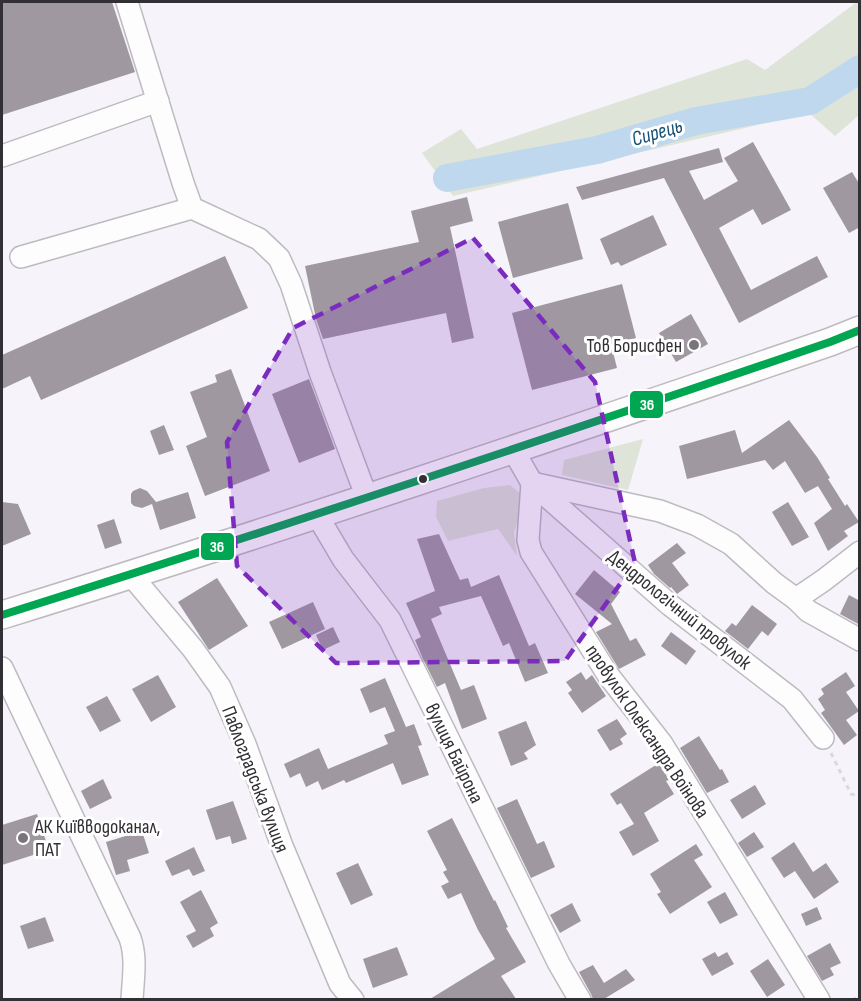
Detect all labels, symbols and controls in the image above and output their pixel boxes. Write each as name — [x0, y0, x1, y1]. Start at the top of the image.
water label: Сирець — [629, 113, 686, 152]
place label: Тов Борисфен — [587, 334, 682, 358]
marker: Тов Борисфен — [687, 338, 701, 352]
line badge: 36 — [629, 390, 664, 419]
text: 36 — [640, 396, 654, 415]
unlabelled marker — [417, 473, 429, 485]
line badge: 36 — [200, 532, 235, 561]
text: 36 — [210, 538, 224, 557]
street label: Дендрологічний провулок — [603, 545, 756, 675]
street label: провулок Олександра Воїнова — [580, 640, 714, 823]
street label: вулиця Байрона — [420, 700, 489, 807]
street label: Павлоградська вулиця — [216, 703, 294, 856]
place label: АК Київводоканал, ПАТ — [34, 815, 161, 862]
marker: АК Київводоканал, ПАТ — [16, 831, 30, 845]

